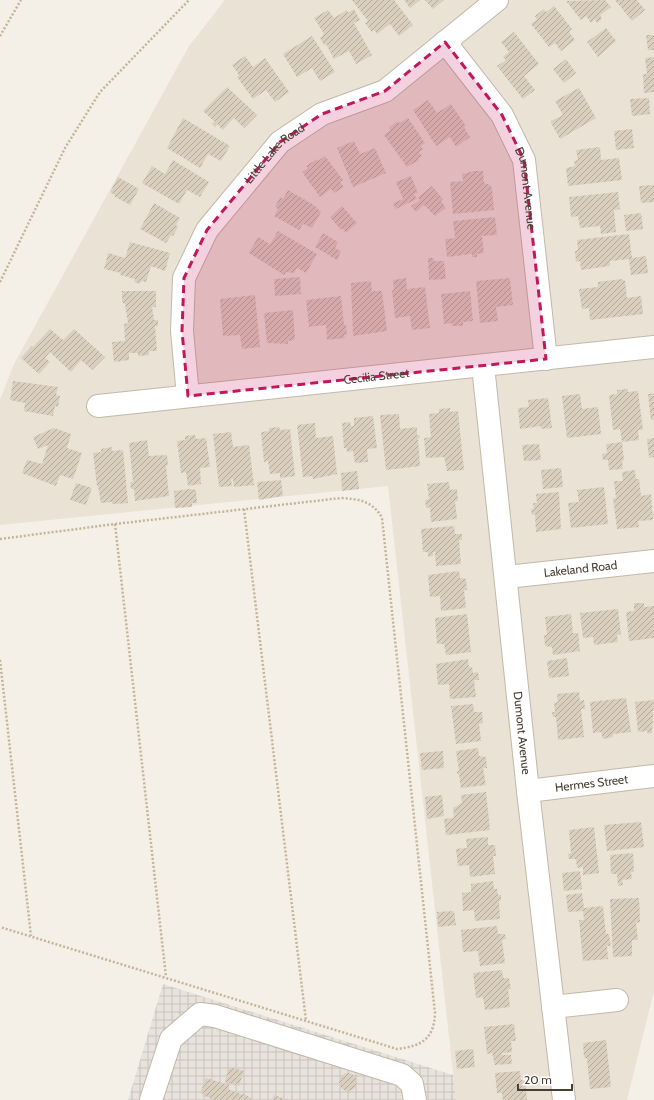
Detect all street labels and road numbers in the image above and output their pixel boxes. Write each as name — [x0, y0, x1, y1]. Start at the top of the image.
street label: Little Lake Road — [241, 120, 307, 186]
street label: Dumont Avenue — [512, 144, 540, 230]
street label: Cecilia Street — [343, 365, 410, 387]
street label: Lakeland Road — [543, 557, 618, 580]
street label: Dumont Avenue — [510, 691, 534, 775]
street label: Hermes Street — [554, 771, 629, 795]

